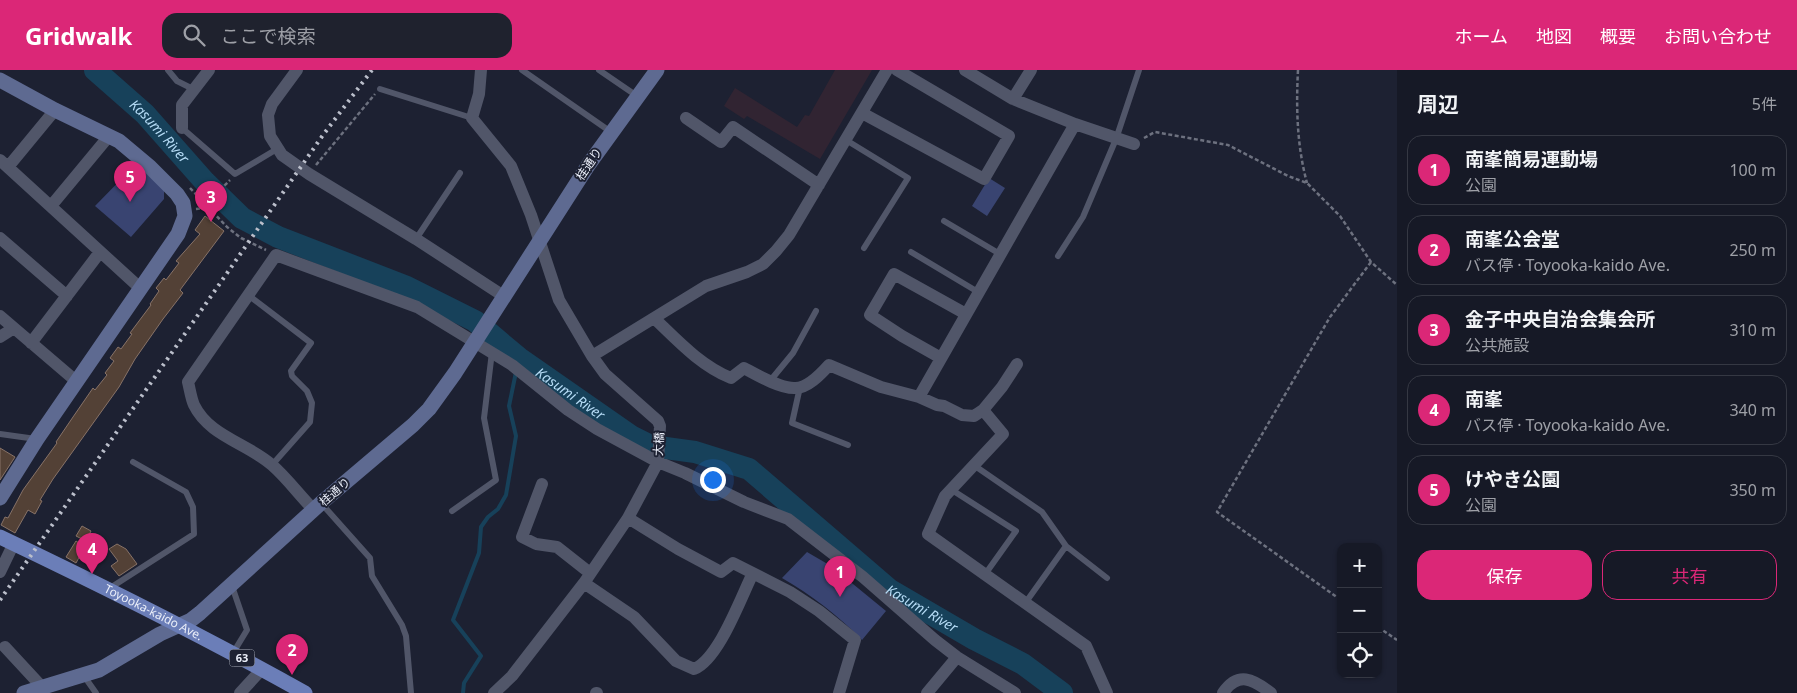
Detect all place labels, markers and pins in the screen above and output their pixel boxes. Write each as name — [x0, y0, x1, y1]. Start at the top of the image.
pin: 5 — [114, 161, 146, 202]
pin: 3 — [195, 181, 227, 222]
pin: 4 — [76, 533, 108, 574]
pin: 1 — [824, 556, 856, 597]
pin: 2 — [276, 634, 308, 675]

